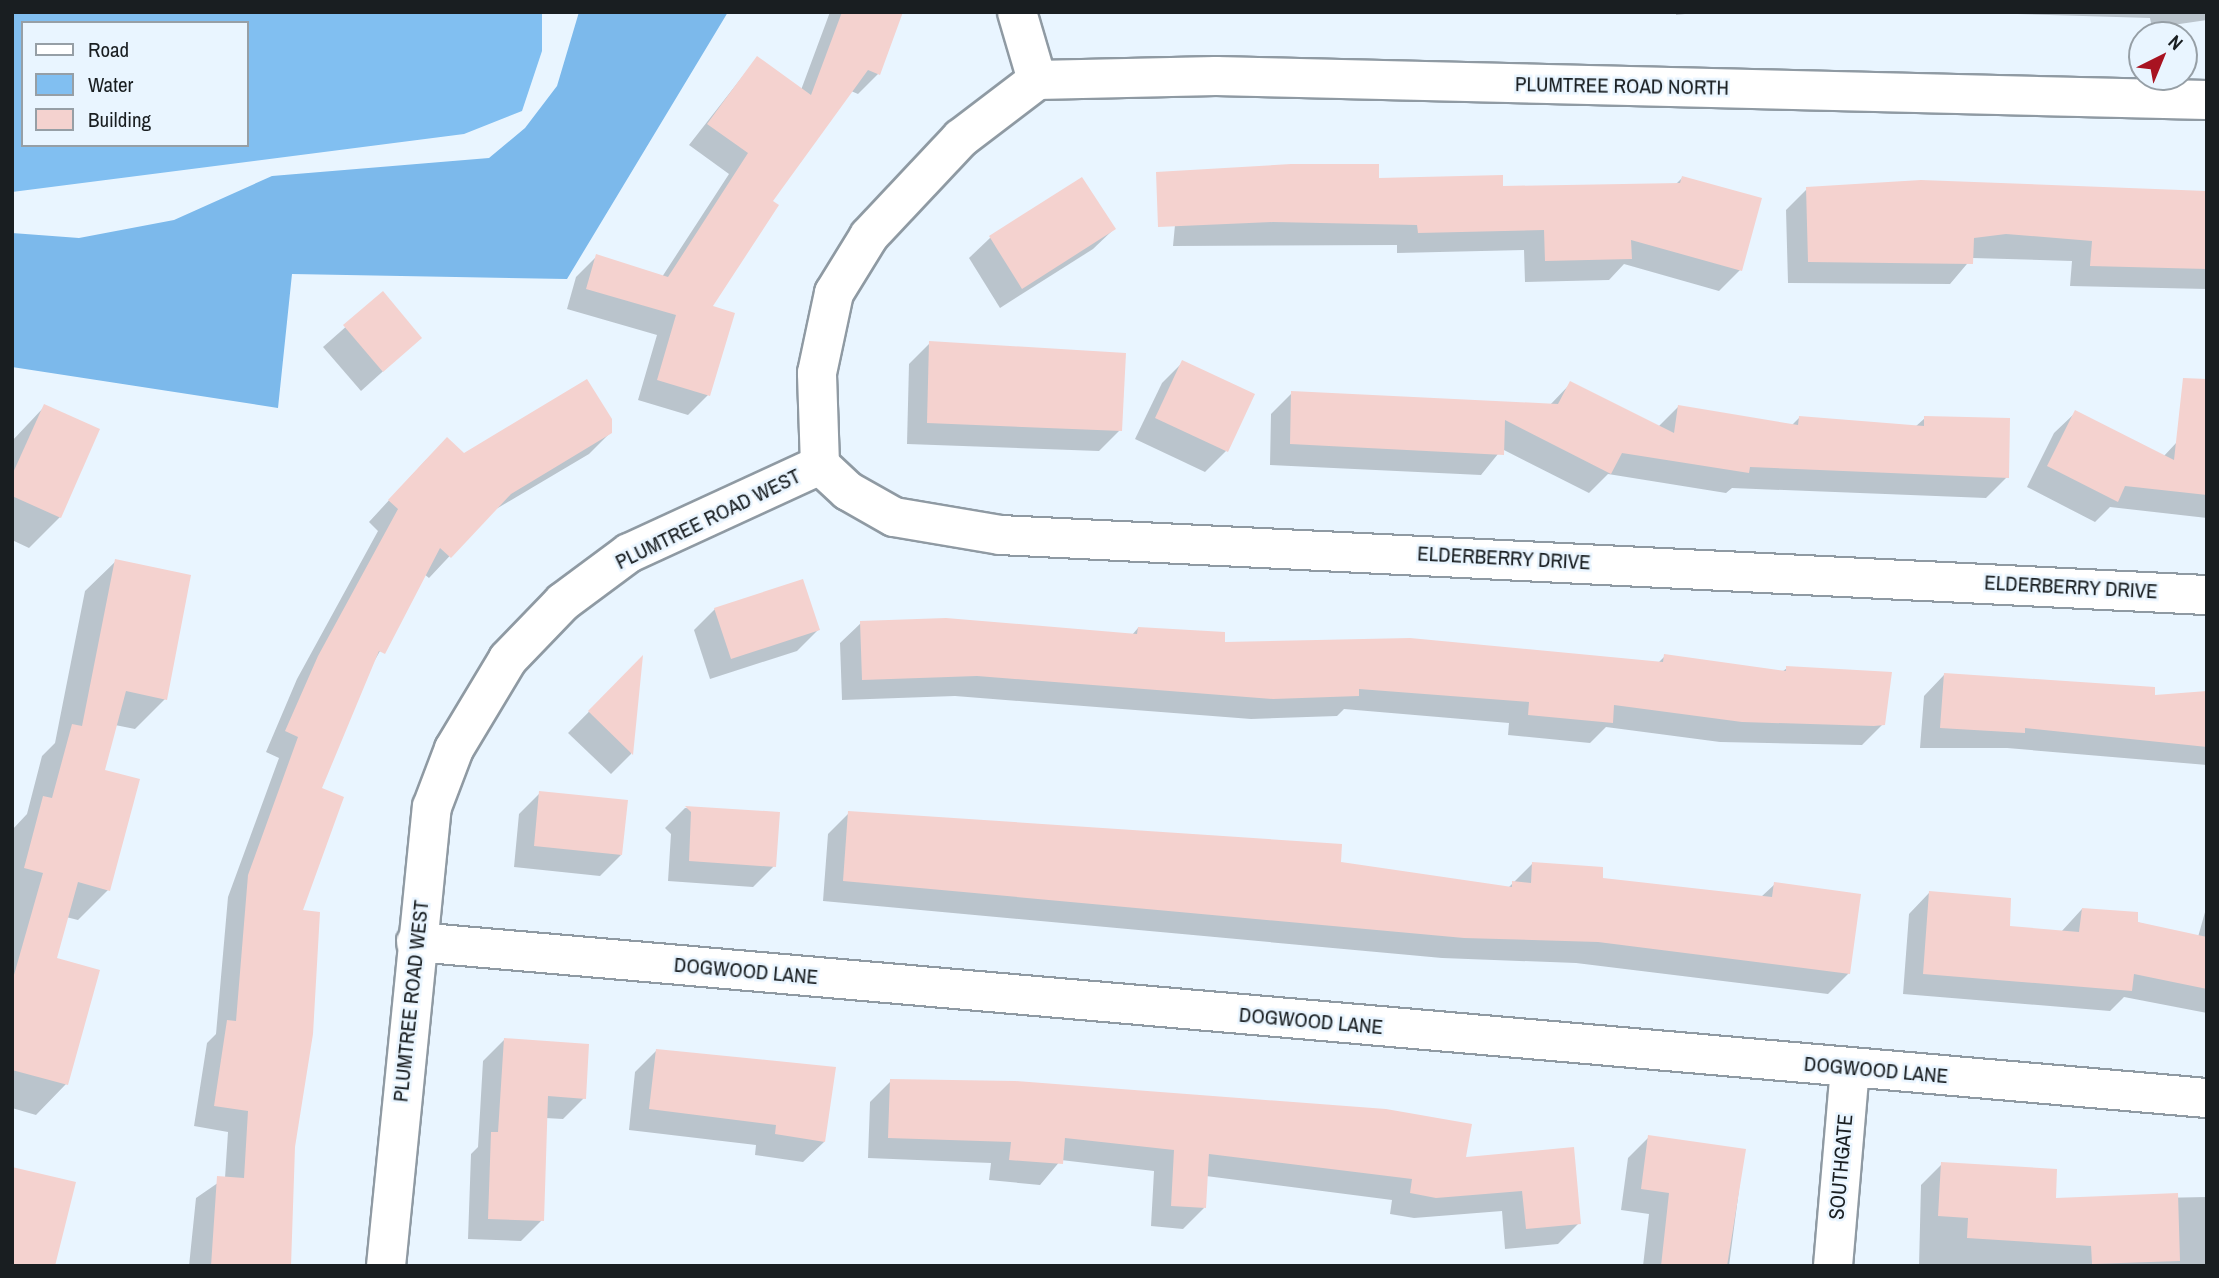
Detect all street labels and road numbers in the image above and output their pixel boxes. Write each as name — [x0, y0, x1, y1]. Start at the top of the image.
street label: PLUMTREE ROAD NORTH — [1515, 72, 1729, 100]
street label: PLUMTREE ROAD WEST — [611, 463, 805, 575]
street label: ELDERBERRY DRIVE — [1417, 541, 1591, 575]
street label: ELDERBERRY DRIVE — [1984, 570, 2158, 604]
street label: PLUMTREE ROAD WEST — [388, 899, 434, 1103]
street label: DOGWOOD LANE — [673, 952, 819, 990]
street label: DOGWOOD LANE — [1238, 1002, 1384, 1040]
street label: DOGWOOD LANE — [1803, 1051, 1949, 1089]
street label: SOUTHGATE — [1824, 1113, 1858, 1221]

